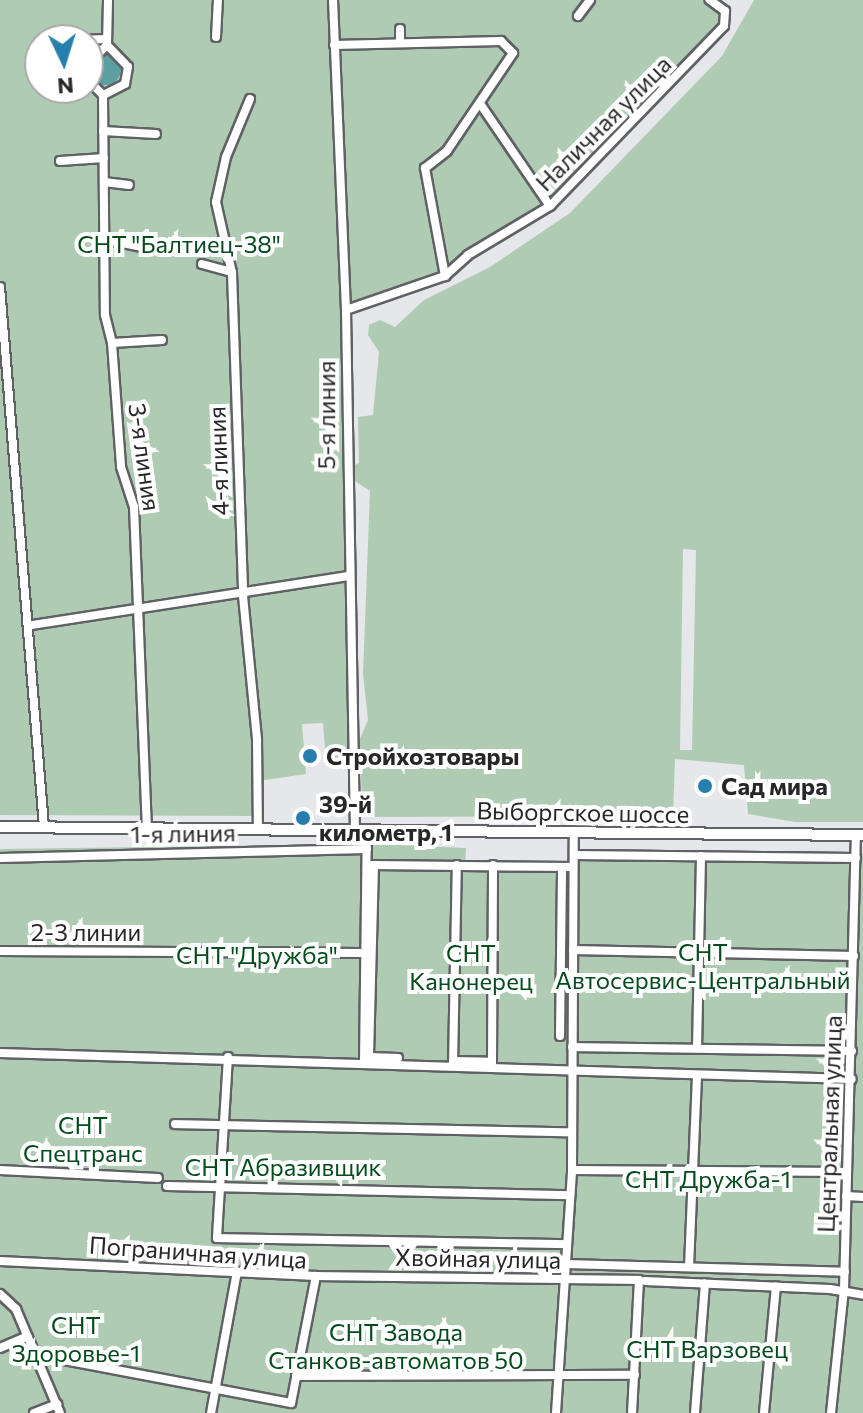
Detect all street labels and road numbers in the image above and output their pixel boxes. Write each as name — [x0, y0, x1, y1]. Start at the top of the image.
street label: Наличная улица — [529, 49, 677, 197]
street label: 5-я линия — [312, 361, 340, 469]
street label: 3-я линия — [123, 401, 167, 513]
street label: 4-я линия — [202, 406, 234, 516]
street label: Выборгское шоссе — [476, 796, 690, 828]
street label: 1-я линия — [130, 818, 236, 848]
street label: 2-3 линии — [31, 918, 141, 946]
street label: Центральная улица — [811, 1015, 847, 1233]
street label: Пограничная улица — [88, 1230, 308, 1274]
street label: Хвойная улица — [395, 1242, 561, 1274]

